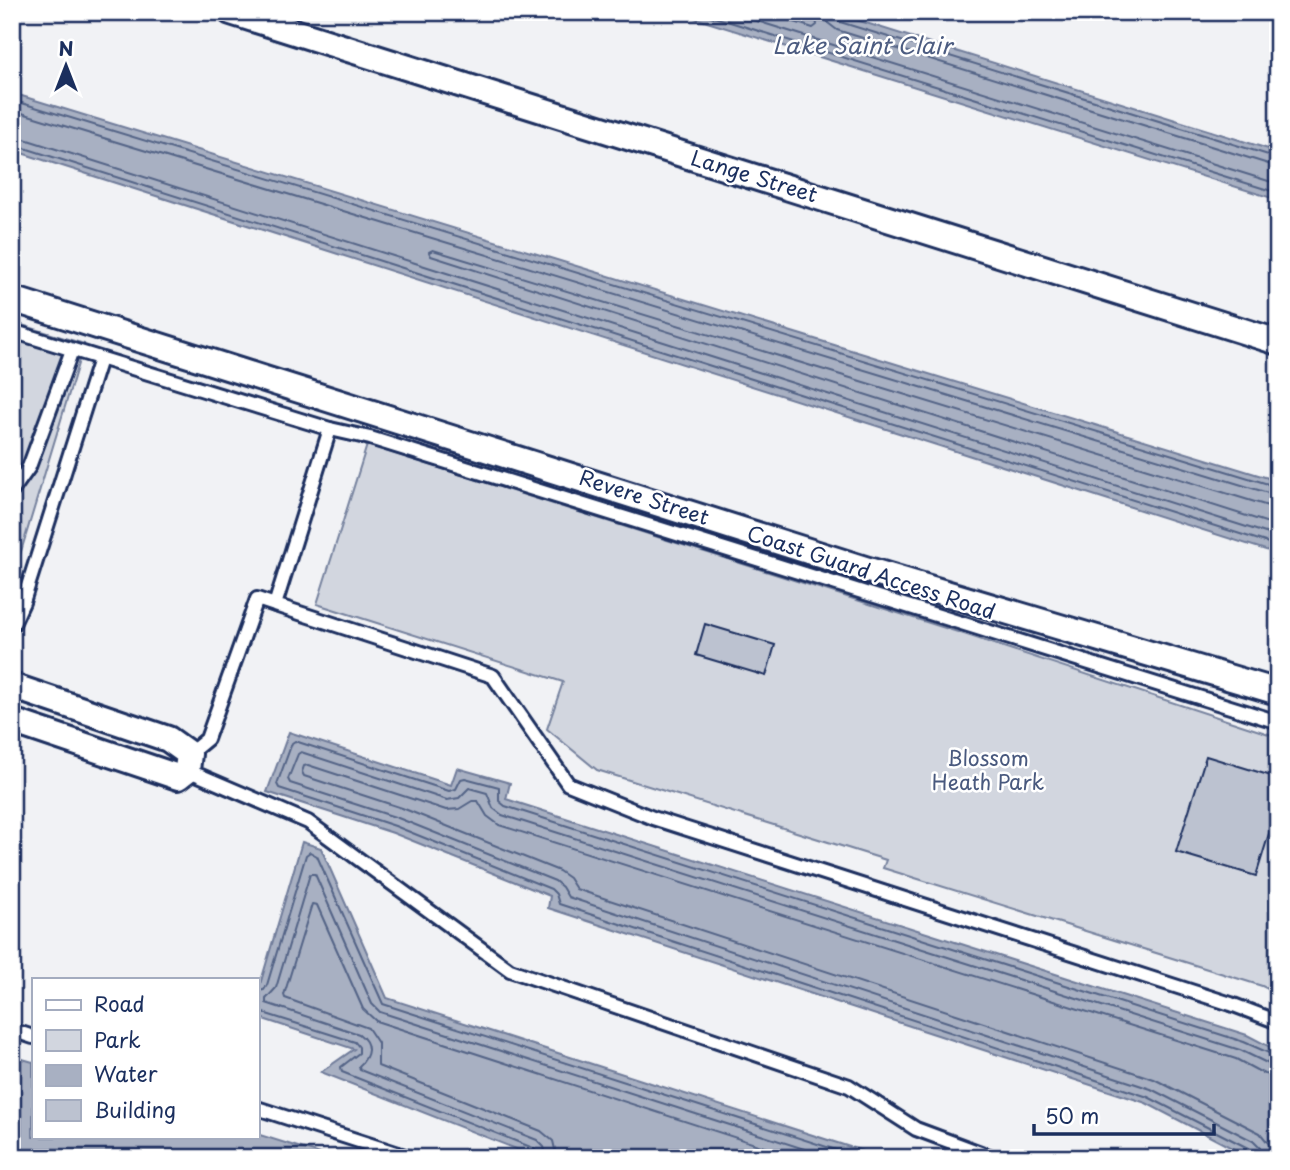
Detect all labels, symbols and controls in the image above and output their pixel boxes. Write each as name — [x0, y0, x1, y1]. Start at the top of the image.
water label: Lake Saint Clair — [772, 27, 955, 62]
north arrow — [32, 32, 102, 102]
text: N — [58, 34, 74, 62]
street label: Lange Street — [687, 141, 822, 210]
street label: Revere Street — [576, 460, 714, 532]
street label: Coast Guard Access Road — [743, 516, 1000, 626]
park label: Blossom Heath Park — [932, 741, 1045, 797]
legend — [32, 978, 259, 1138]
text: Road — [94, 987, 145, 1019]
text: Park — [94, 1023, 141, 1055]
text: Water — [94, 1057, 158, 1089]
text: Building — [94, 1093, 176, 1125]
scale bar — [1034, 1093, 1215, 1137]
text: 50 m — [1045, 1099, 1099, 1131]

